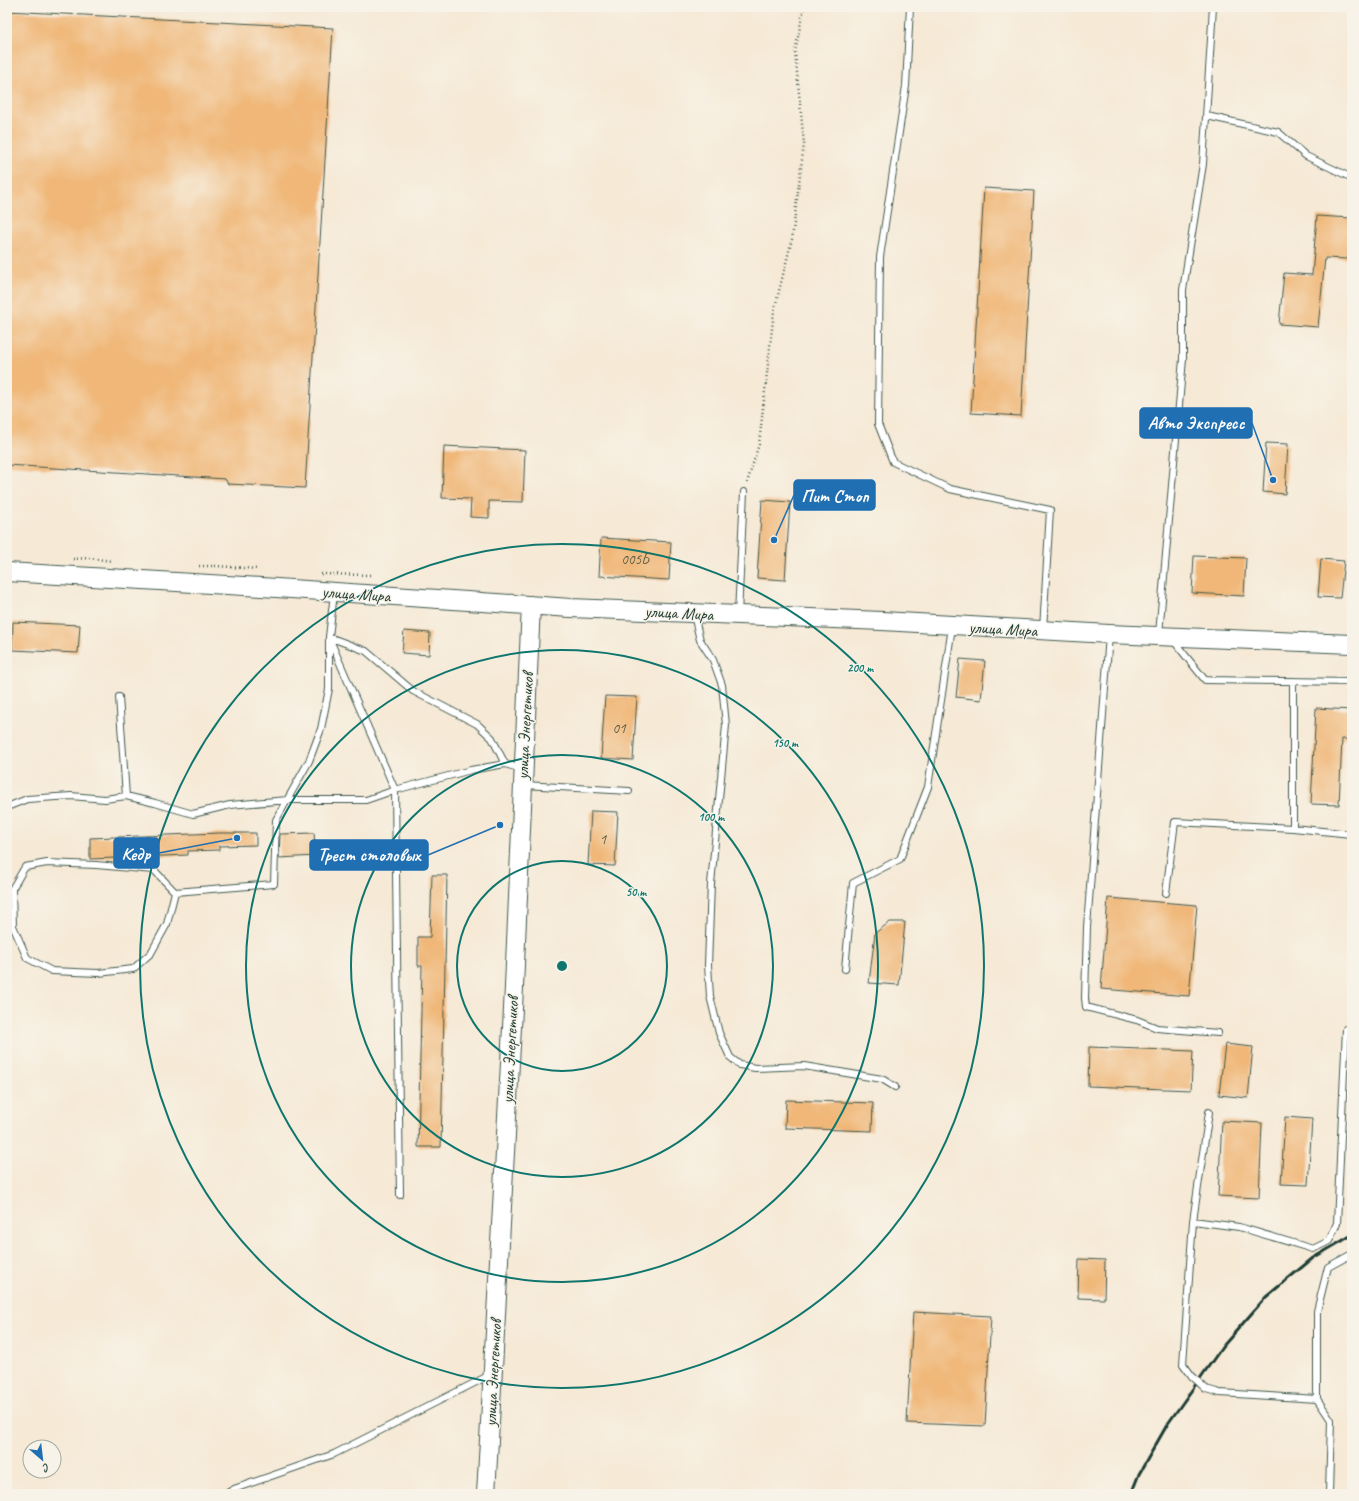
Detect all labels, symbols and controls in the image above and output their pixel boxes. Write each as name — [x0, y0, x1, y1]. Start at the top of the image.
callout: Авто Экспресс — [1140, 408, 1252, 438]
text: Авто Экспресс — [1148, 412, 1245, 434]
callout: Пит Стоп — [794, 480, 875, 510]
text: Пит Стоп — [801, 485, 870, 507]
house number: 005Б — [621, 550, 651, 569]
street label: улица Мира — [320, 581, 392, 607]
street label: улица Мира — [643, 601, 715, 625]
street label: улица Мира — [967, 617, 1039, 641]
text: 200 m — [847, 660, 874, 676]
street label: улица Энергетиков — [512, 669, 538, 781]
house number: 01 — [612, 719, 627, 738]
text: 150 m — [772, 735, 799, 751]
text: 100 m — [698, 809, 725, 825]
house number: 1 — [600, 830, 608, 849]
callout: Кедр — [114, 838, 159, 868]
callout: Трест столовых — [310, 840, 428, 870]
text: Кедр — [122, 843, 152, 865]
text: Трест столовых — [318, 844, 422, 866]
text: 50 m — [626, 884, 647, 900]
centre of rings — [555, 959, 569, 973]
street label: улица Энергетиков — [497, 993, 523, 1105]
street label: улица Энергетиков — [480, 1316, 506, 1428]
north arrow — [22, 1439, 62, 1479]
text: С — [40, 1460, 52, 1476]

